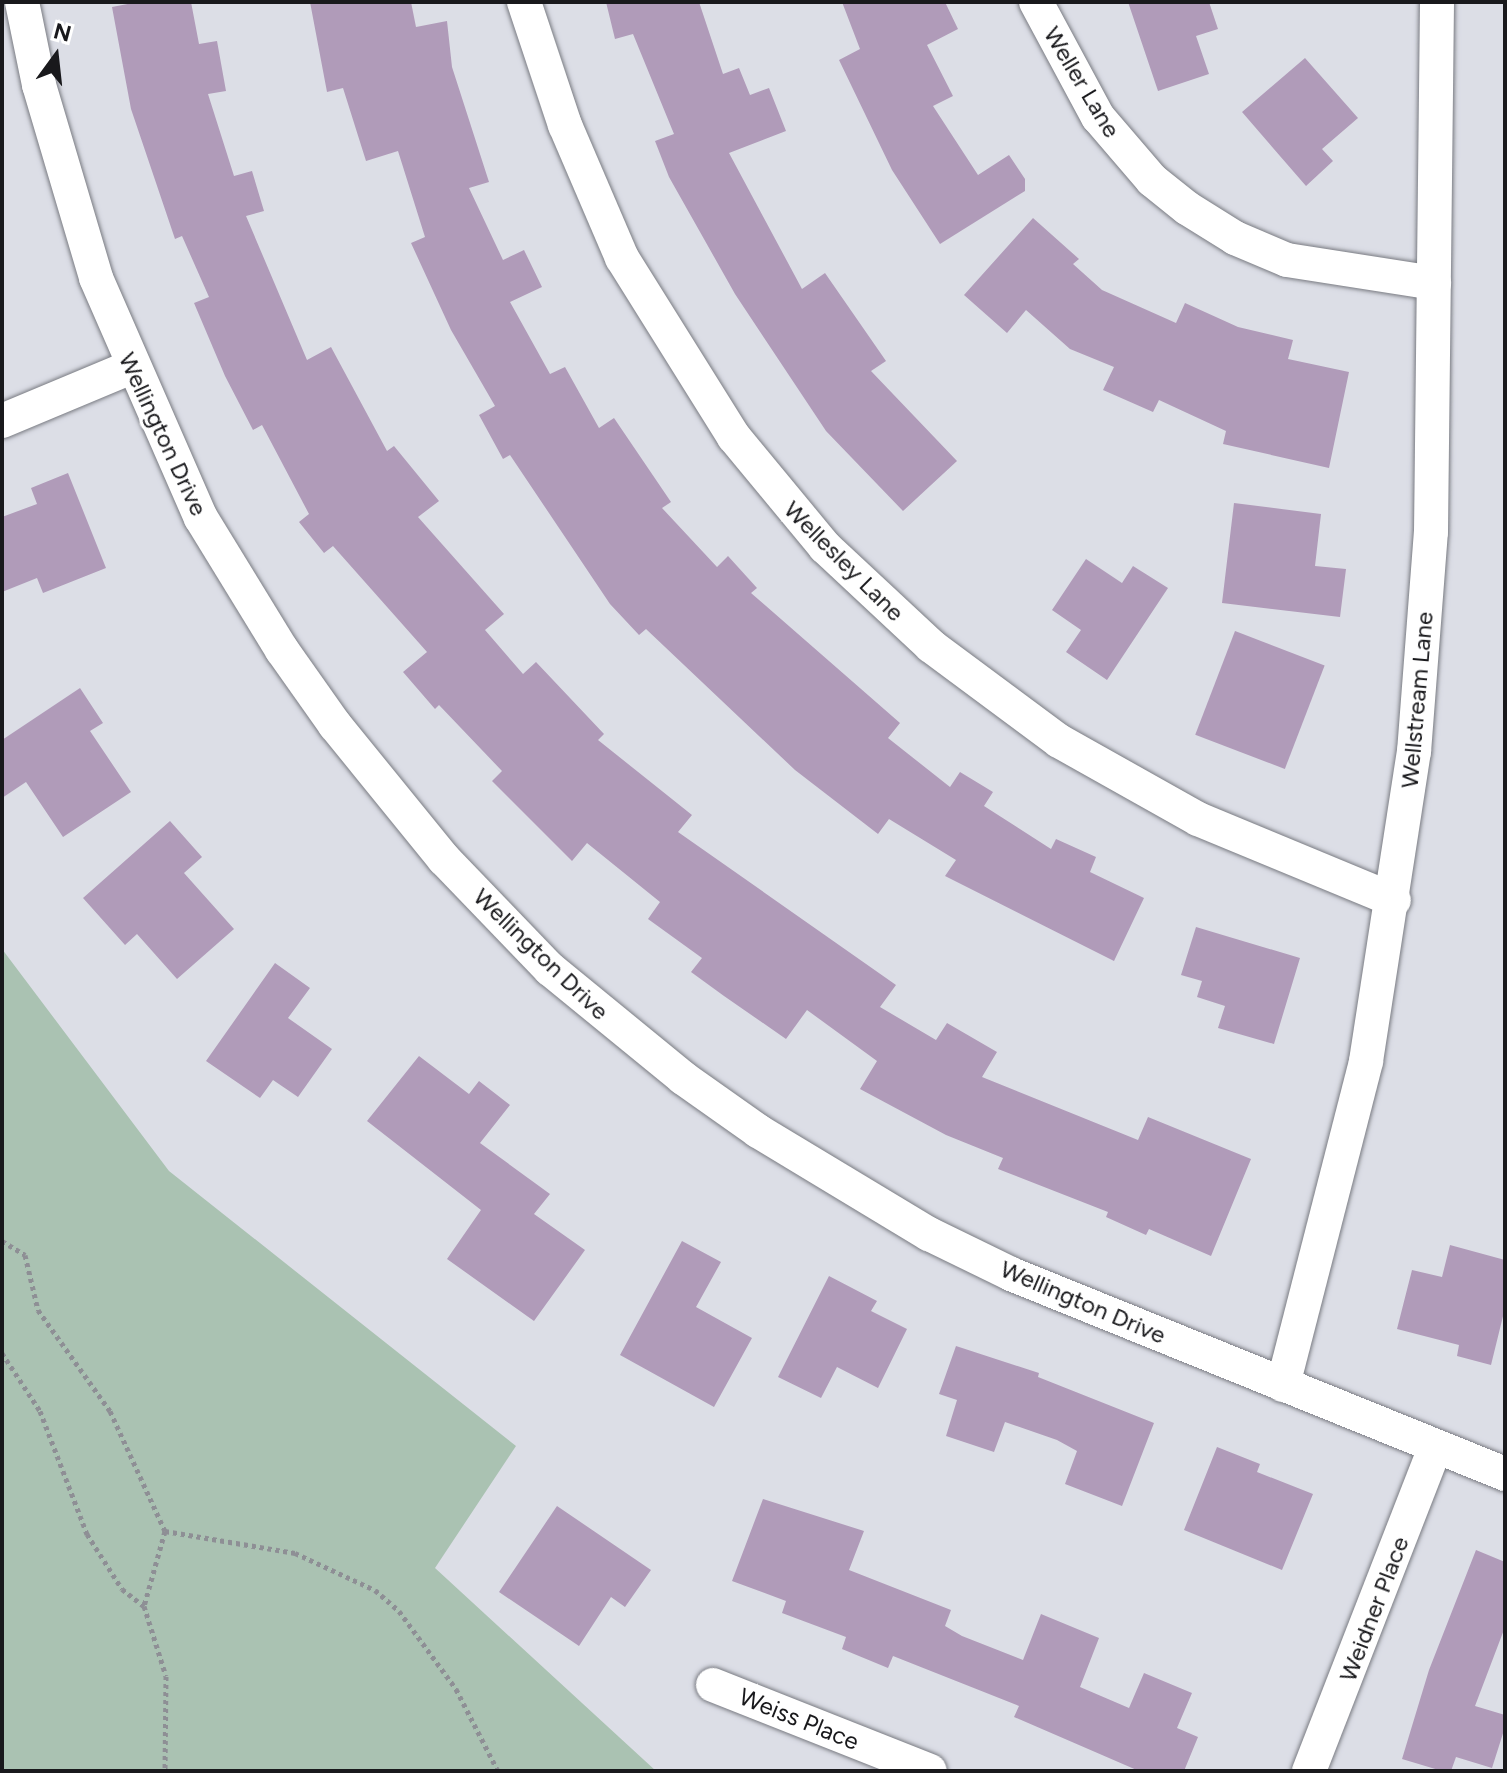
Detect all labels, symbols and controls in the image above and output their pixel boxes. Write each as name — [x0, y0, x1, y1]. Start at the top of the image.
north arrow — [16, 16, 96, 96]
text: N — [51, 17, 74, 48]
street label: Weller Lane — [1038, 21, 1126, 143]
street label: Wellington Drive — [113, 348, 213, 520]
street label: Wellesley Lane — [778, 495, 910, 627]
street label: Wellstream Lane — [1395, 611, 1439, 789]
street label: Wellington Drive — [468, 882, 614, 1026]
street label: Wellington Drive — [996, 1254, 1170, 1350]
street label: Weidner Place — [1333, 1532, 1415, 1686]
street label: Weiss Place — [735, 1682, 863, 1756]

